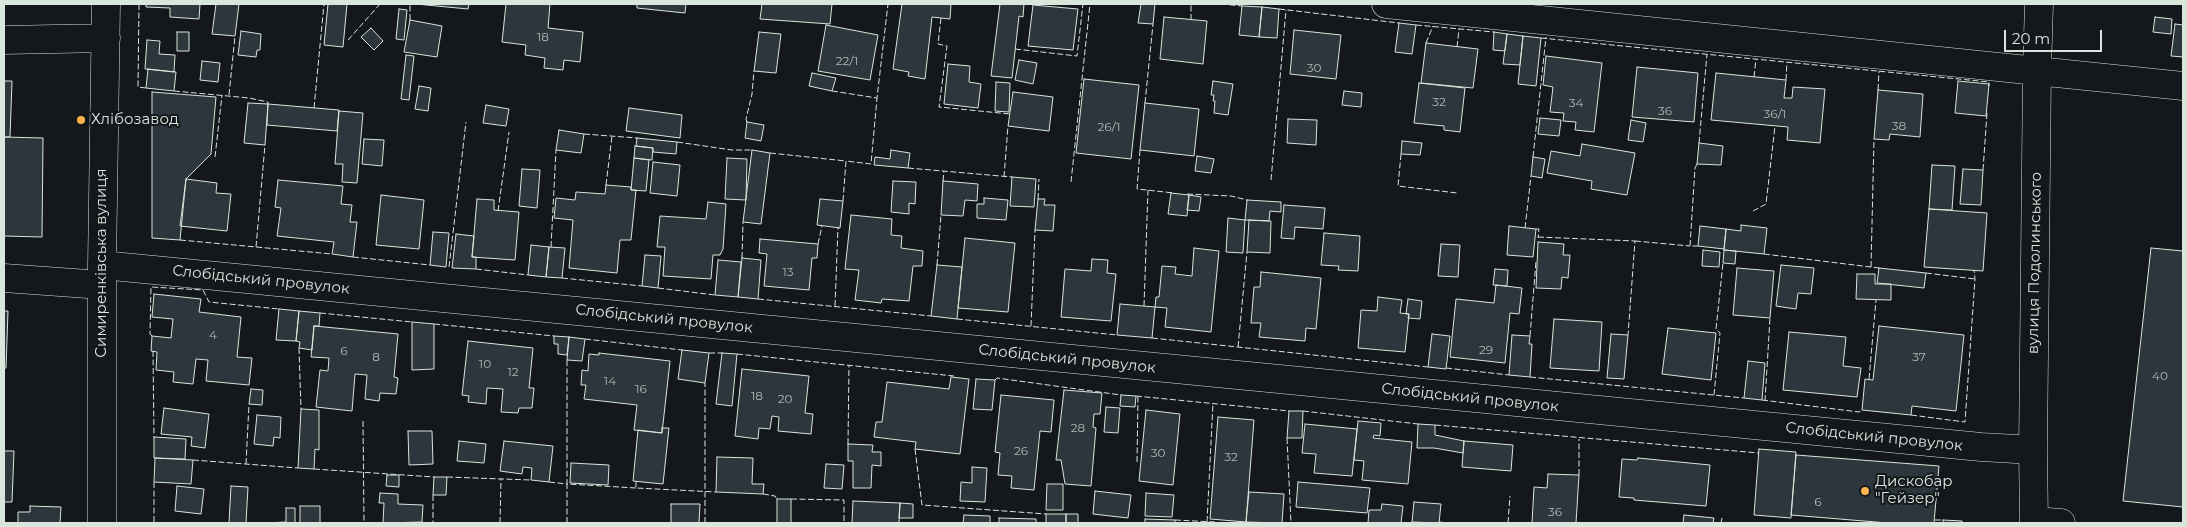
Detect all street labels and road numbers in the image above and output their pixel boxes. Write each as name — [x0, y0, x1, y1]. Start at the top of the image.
street label: Симиренківська вулиця — [93, 168, 111, 358]
street label: вулиця Подолинського — [2024, 172, 2046, 354]
street label: Слобідський провулок — [171, 262, 351, 298]
street label: Слобідський провулок — [574, 301, 754, 337]
street label: Слобідський провулок — [977, 341, 1157, 377]
street label: Слобідський провулок — [1380, 380, 1560, 416]
street label: Слобідський провулок — [1784, 419, 1964, 455]

